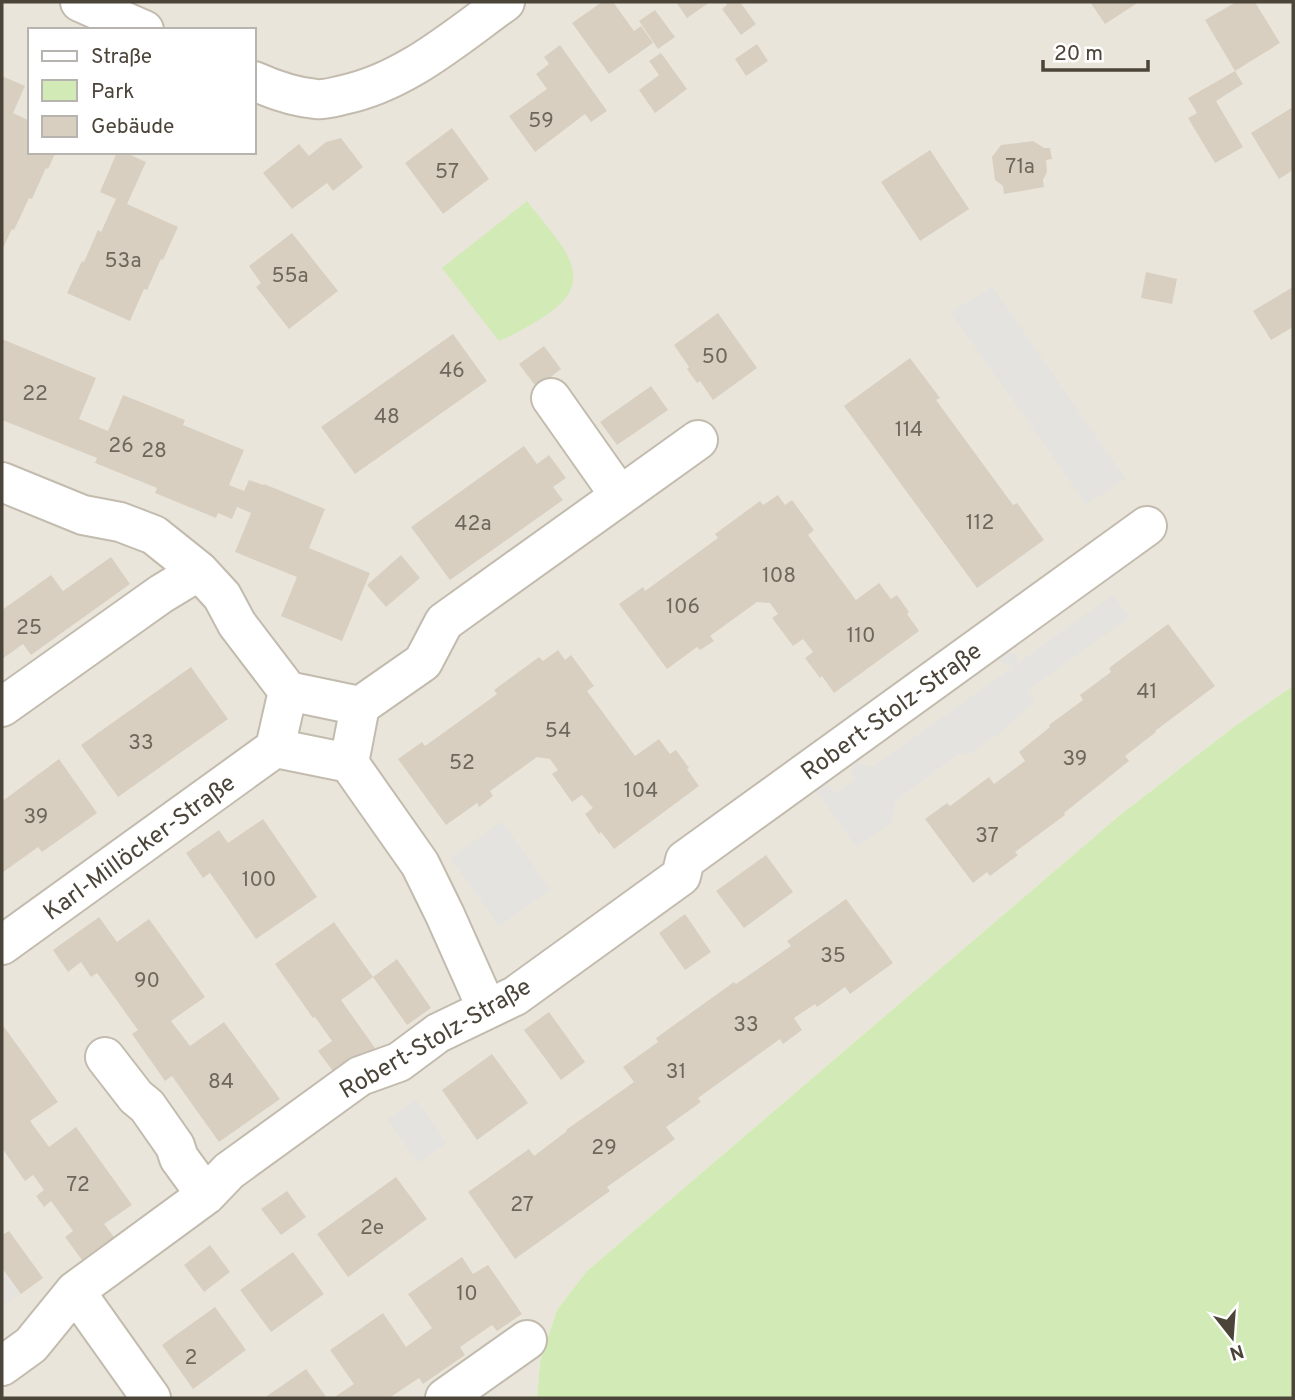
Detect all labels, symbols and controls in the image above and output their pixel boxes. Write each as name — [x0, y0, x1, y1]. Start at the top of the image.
legend — [28, 28, 256, 154]
scale bar — [1043, 28, 1148, 72]
text: 20 m — [1054, 41, 1103, 68]
text: Straße — [91, 44, 152, 71]
text: Park — [91, 79, 134, 106]
house number: 59 — [528, 108, 554, 135]
text: Gebäude — [91, 114, 174, 141]
house number: 71a — [1005, 154, 1035, 181]
house number: 57 — [435, 159, 459, 186]
house number: 53a — [105, 248, 141, 275]
house number: 55a — [271, 263, 309, 290]
house number: 50 — [702, 344, 728, 371]
house number: 46 — [439, 358, 465, 385]
house number: 22 — [22, 381, 48, 408]
house number: 48 — [374, 404, 400, 431]
house number: 114 — [895, 417, 923, 444]
house number: 26 — [108, 433, 134, 460]
house number: 28 — [141, 438, 167, 465]
house number: 112 — [966, 510, 994, 537]
house number: 42a — [455, 511, 491, 538]
house number: 108 — [762, 563, 796, 590]
house number: 106 — [666, 594, 700, 621]
house number: 25 — [16, 615, 42, 642]
house number: 110 — [846, 623, 876, 650]
street label: Robert-Stolz-Straße — [796, 637, 989, 788]
house number: 41 — [1137, 679, 1157, 706]
house number: 54 — [545, 718, 571, 745]
house number: 33 — [128, 730, 154, 757]
house number: 39 — [1063, 746, 1087, 773]
house number: 52 — [449, 750, 475, 777]
street label: Karl-Millöcker-Straße — [38, 769, 242, 928]
house number: 104 — [624, 778, 658, 805]
house number: 39 — [24, 804, 48, 831]
house number: 37 — [975, 823, 999, 850]
house number: 100 — [242, 867, 276, 894]
house number: 35 — [820, 943, 846, 970]
house number: 90 — [134, 968, 160, 995]
street label: Robert-Stolz-Straße — [335, 973, 537, 1107]
house number: 33 — [733, 1012, 759, 1039]
house number: 31 — [666, 1059, 686, 1086]
house number: 84 — [208, 1069, 234, 1096]
house number: 29 — [591, 1135, 617, 1162]
house number: 72 — [66, 1172, 90, 1199]
house number: 27 — [510, 1192, 534, 1219]
house number: 2e — [360, 1215, 384, 1242]
house number: 10 — [456, 1281, 478, 1308]
north arrow — [1197, 1302, 1267, 1372]
text: N — [1226, 1338, 1246, 1365]
house number: 2 — [185, 1345, 197, 1372]

